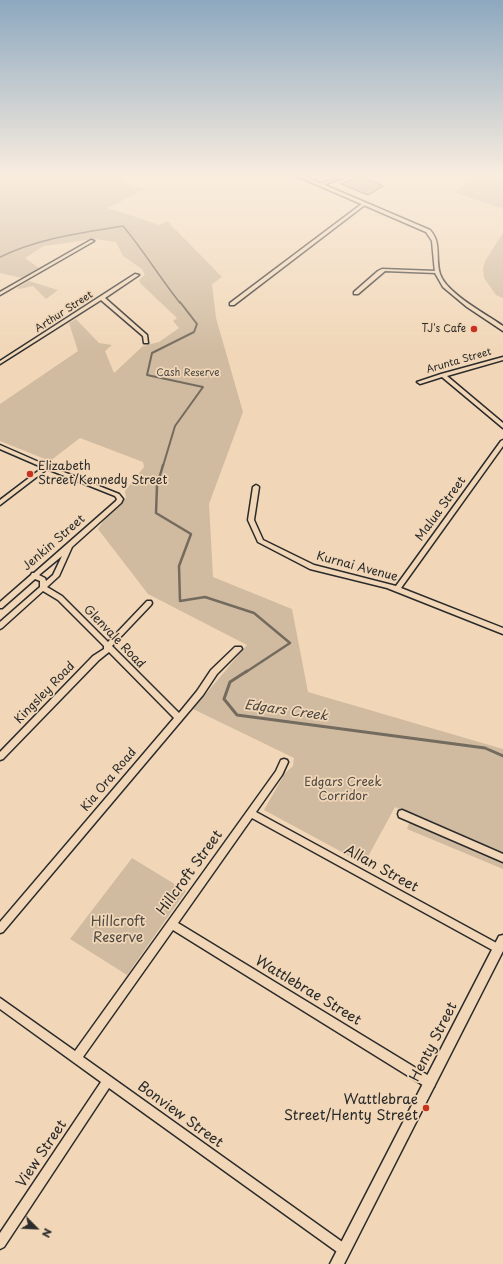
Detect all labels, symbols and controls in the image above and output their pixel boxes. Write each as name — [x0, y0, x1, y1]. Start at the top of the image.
street label: Arthur Street — [33, 289, 95, 335]
place label: TJ's Cafe — [421, 323, 466, 335]
marker: TJ's Cafe — [469, 324, 479, 334]
street label: Arunta Street — [425, 346, 493, 376]
park label: Cash Reserve — [156, 367, 220, 379]
place label: Elizabeth Street/Kennedy Street — [38, 460, 167, 488]
marker: Elizabeth Street/Kennedy Street — [25, 469, 35, 479]
street label: Malua Street — [413, 474, 469, 544]
street label: Jenkin Street — [20, 512, 88, 574]
street label: Kurnai Avenue — [315, 549, 399, 585]
street label: Glenvale Road — [80, 602, 148, 672]
street label: Kingsley Road — [12, 659, 78, 727]
water label: Edgars Creek — [243, 697, 329, 725]
street label: Kia Ora Road — [78, 745, 140, 815]
park label: Edgars Creek Corridor — [304, 776, 382, 804]
street label: Hillcroft Street — [154, 827, 226, 919]
street label: Allan Street — [341, 842, 421, 896]
park label: Hillcroft Reserve — [91, 914, 145, 946]
street label: Wattlebrae Street — [252, 953, 364, 1029]
street label: Henty Street — [407, 1000, 461, 1084]
street label: Bonview Street — [134, 1078, 226, 1152]
place label: Wattlebrae Street/Henty Street — [284, 1092, 418, 1124]
marker: Wattlebrae Street/Henty Street — [421, 1103, 431, 1113]
street label: View Street — [13, 1117, 71, 1191]
north arrow — [16, 1208, 56, 1248]
text: N — [38, 1226, 57, 1241]

